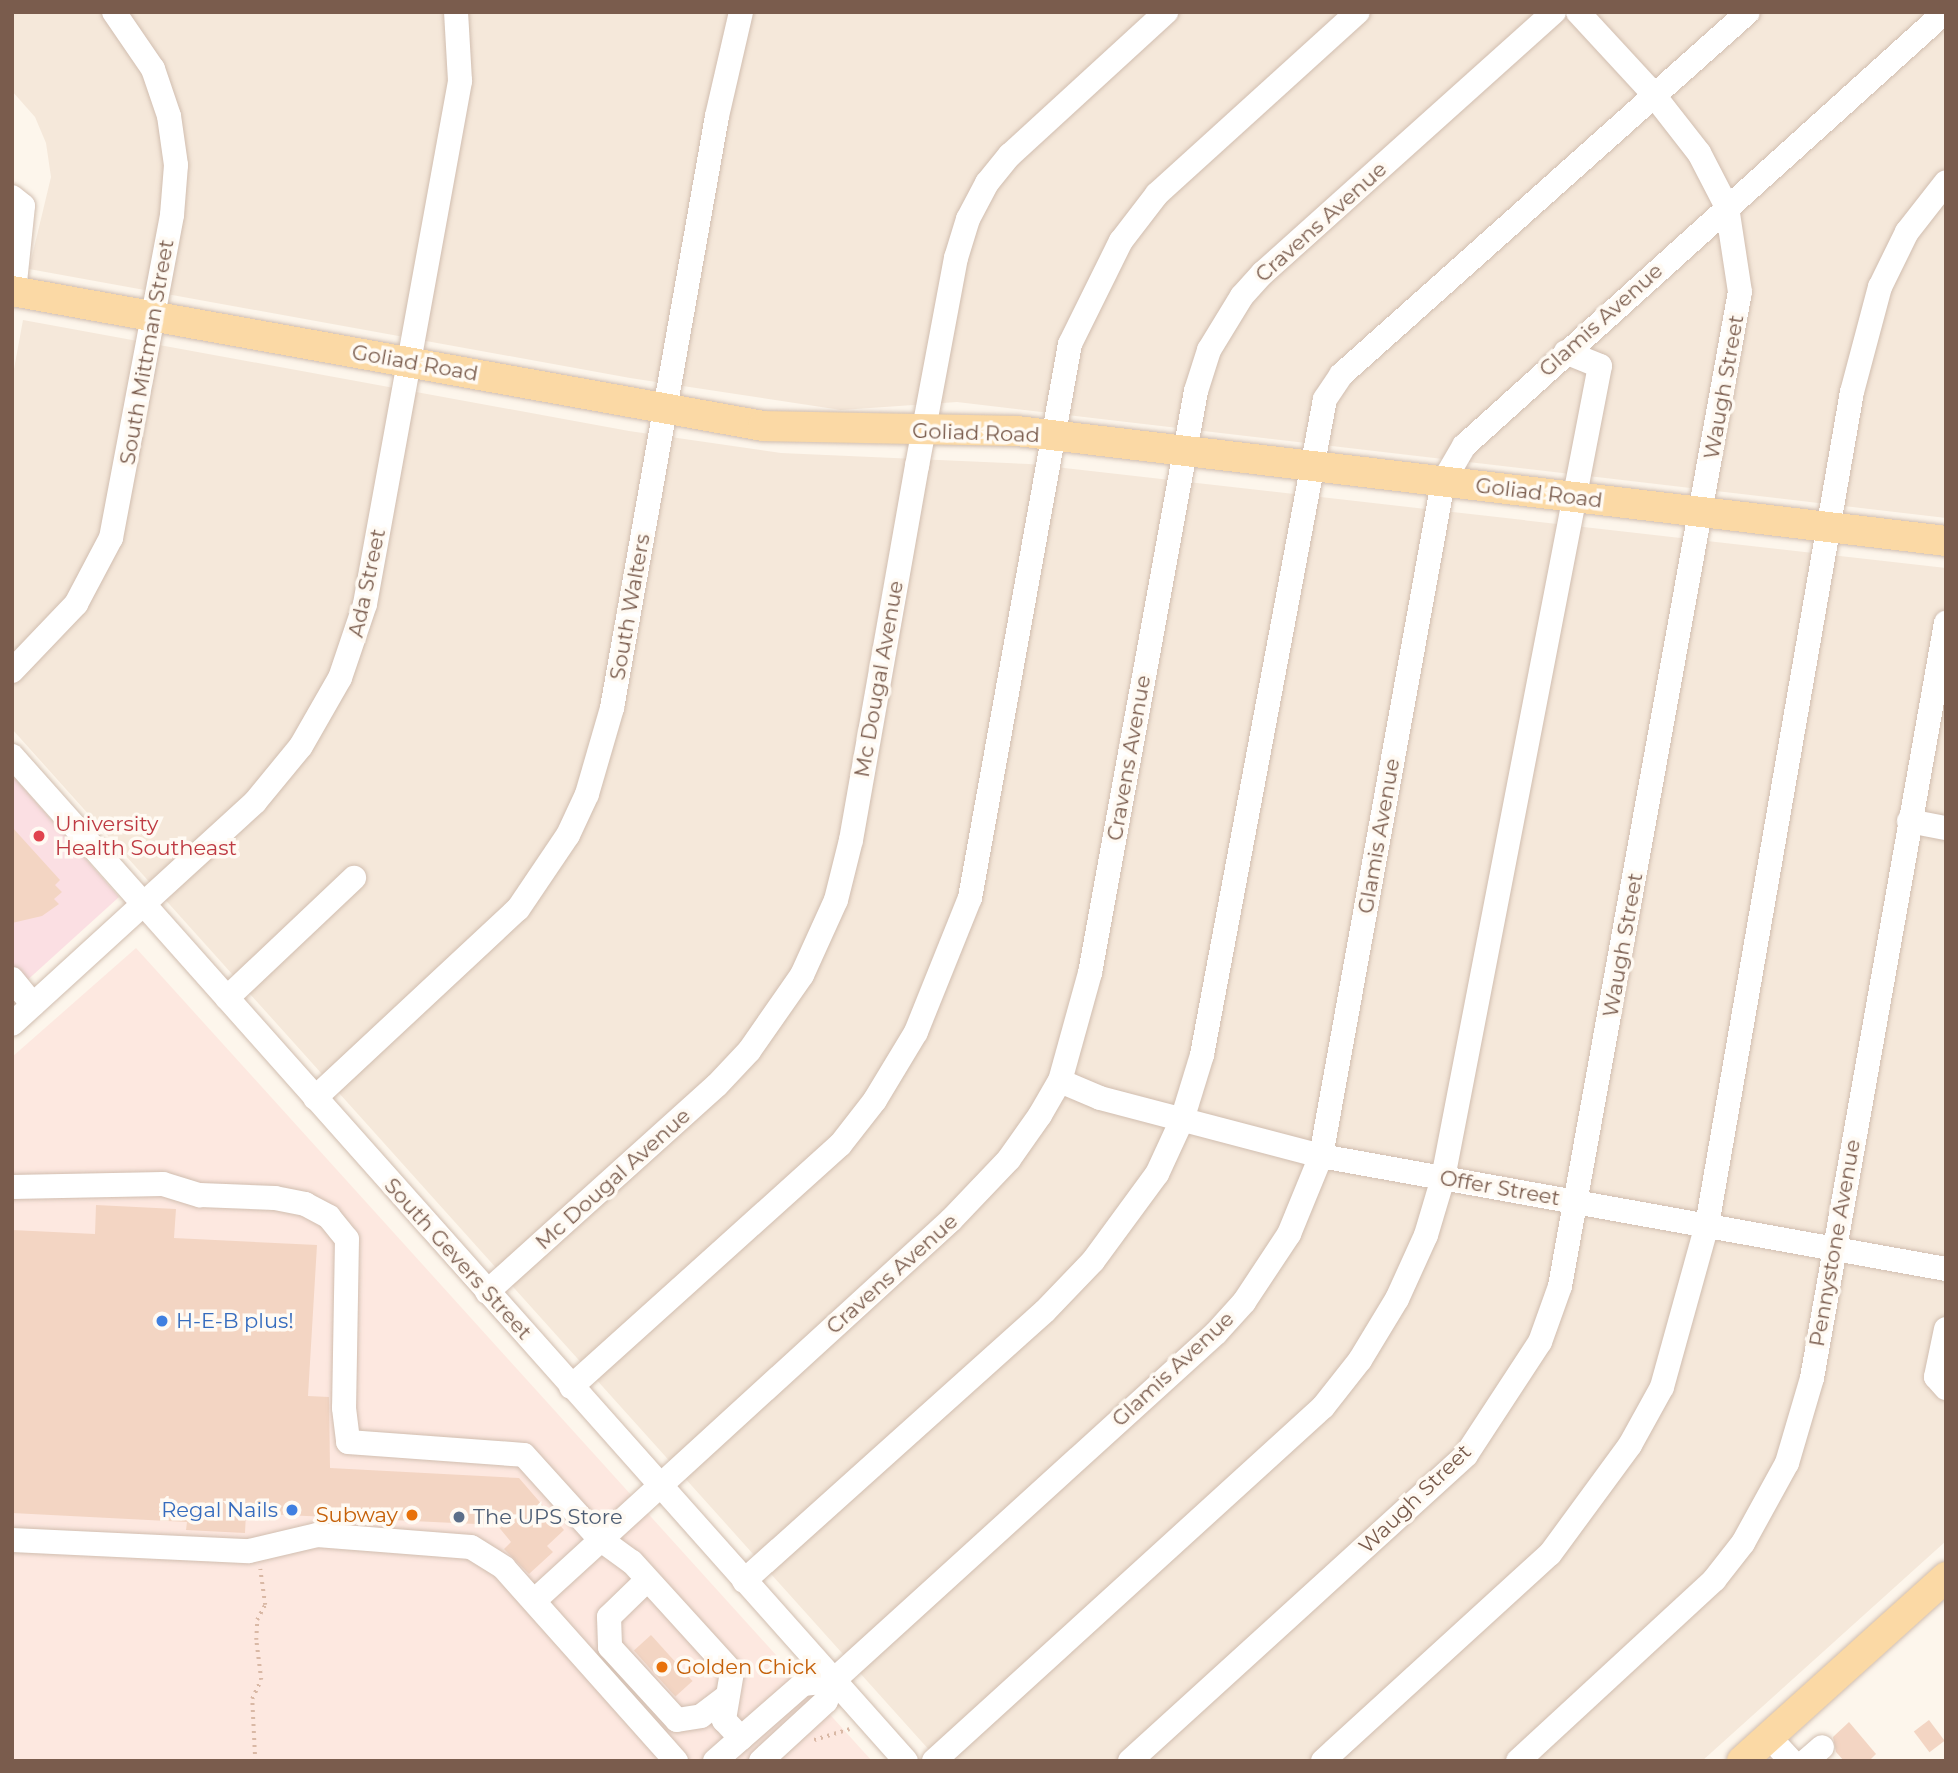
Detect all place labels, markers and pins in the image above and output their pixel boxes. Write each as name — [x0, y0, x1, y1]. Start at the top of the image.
place label: University Health Southeast — [55, 811, 237, 861]
marker: University Health Southeast — [29, 826, 49, 846]
place label: H-E-B plus! — [176, 1308, 294, 1334]
marker: H-E-B plus! — [154, 1313, 170, 1329]
place label: Regal Nails — [161, 1497, 278, 1523]
marker: Regal Nails — [284, 1502, 300, 1518]
place label: Subway — [316, 1502, 398, 1528]
place label: The UPS Store — [473, 1504, 623, 1530]
marker: Subway — [404, 1507, 420, 1523]
marker: The UPS Store — [451, 1509, 467, 1525]
place label: Golden Chick — [676, 1654, 817, 1680]
marker: Golden Chick — [654, 1659, 670, 1675]

